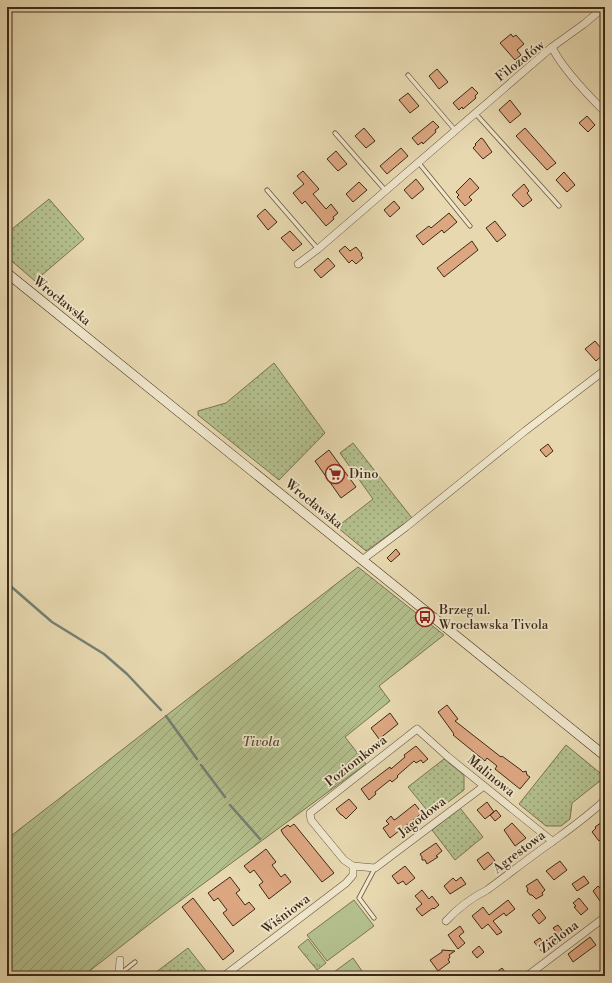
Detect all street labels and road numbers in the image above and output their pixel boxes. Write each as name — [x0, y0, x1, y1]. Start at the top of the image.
street label: Filozofów — [492, 36, 548, 85]
street label: Wrocławska — [29, 272, 94, 329]
street label: Wrocławska — [281, 475, 346, 532]
street label: Poziomkowa — [322, 732, 390, 790]
street label: Malinowa — [464, 752, 518, 800]
street label: Jagodowa — [394, 793, 449, 841]
street label: Agrestowa — [489, 827, 549, 877]
street label: Wiśniowa — [258, 890, 314, 938]
street label: Zielona — [536, 917, 582, 957]

